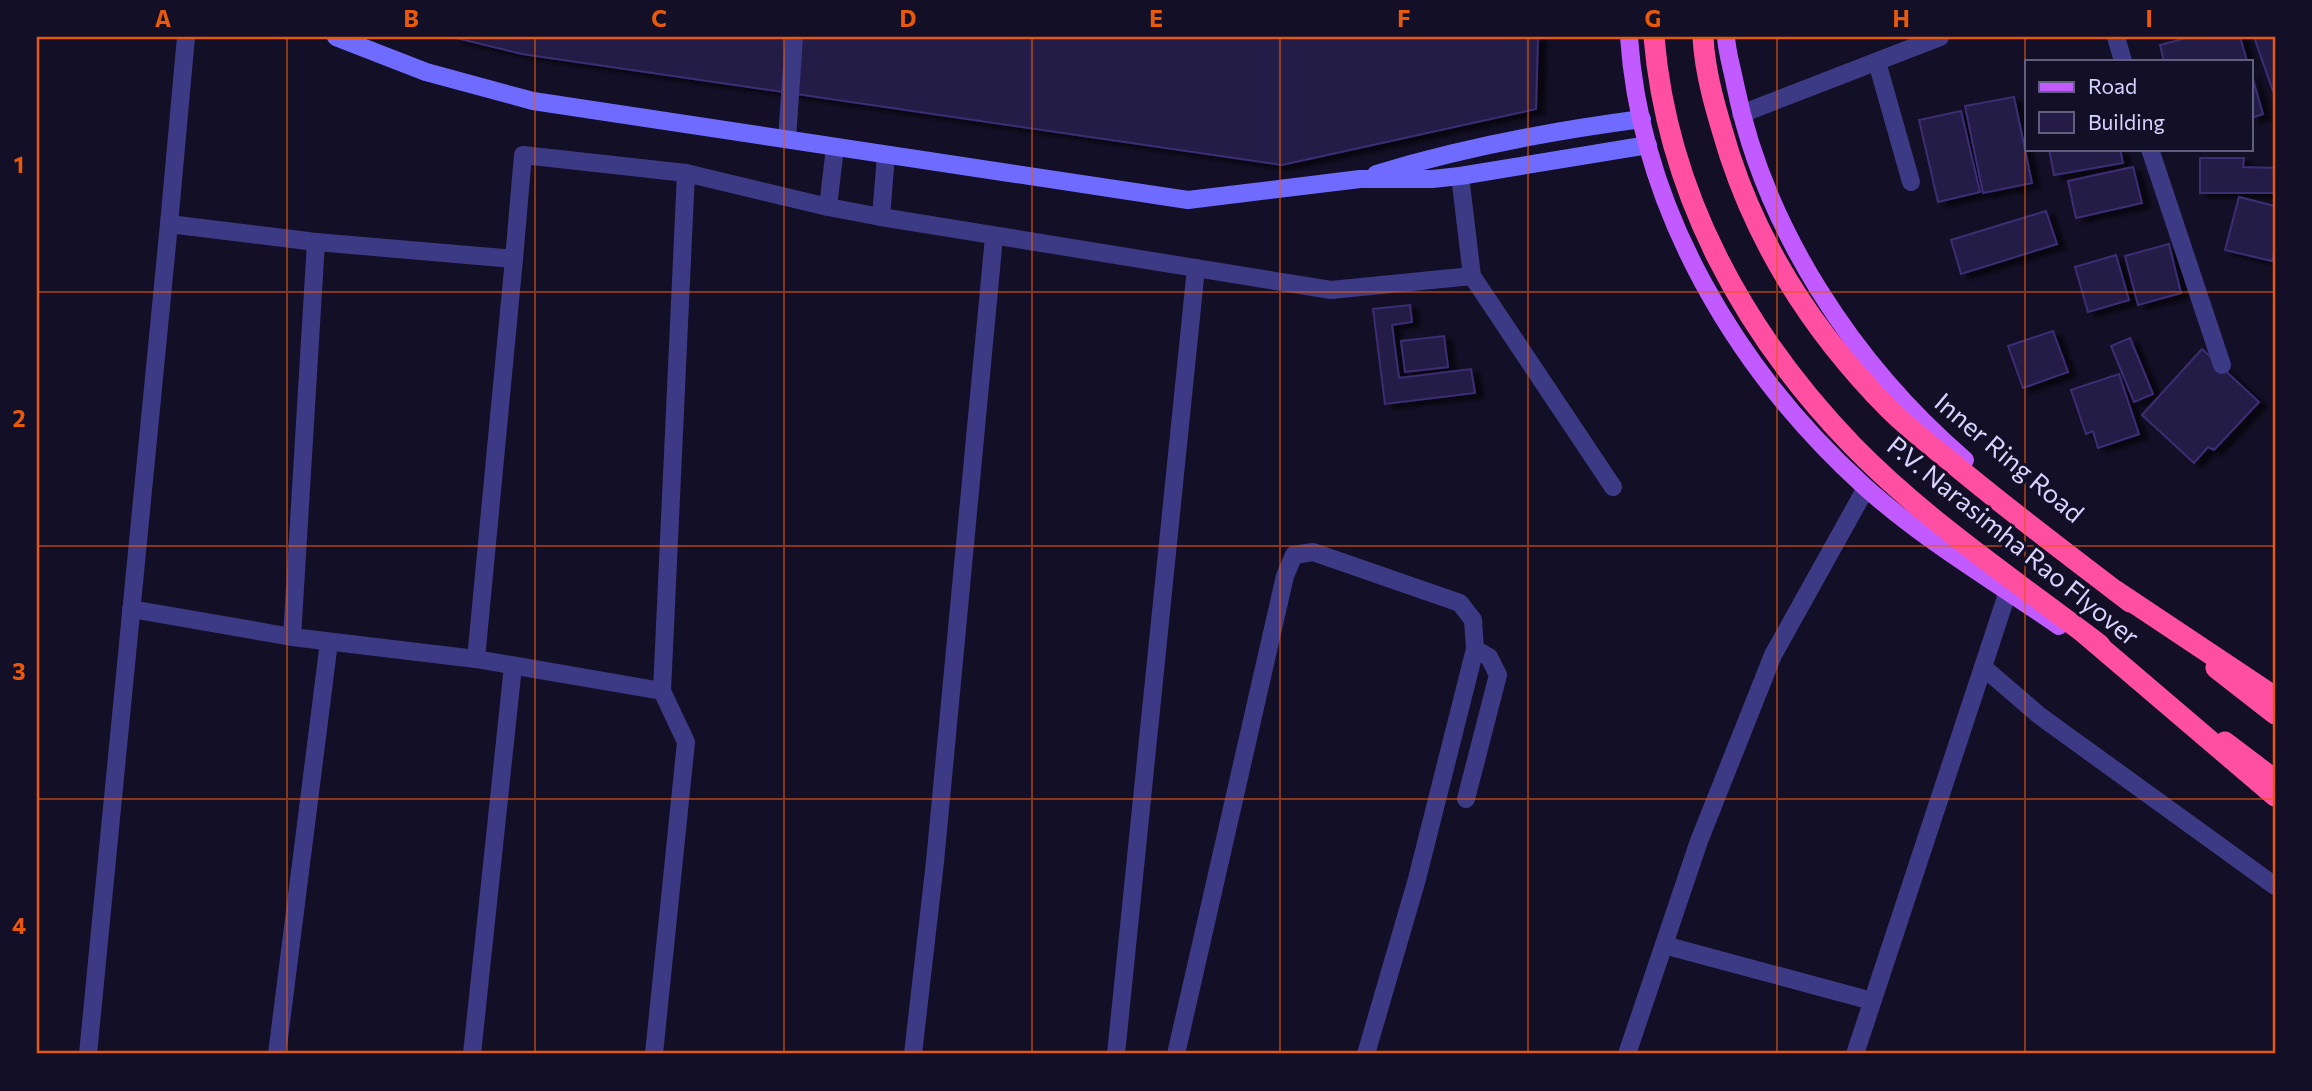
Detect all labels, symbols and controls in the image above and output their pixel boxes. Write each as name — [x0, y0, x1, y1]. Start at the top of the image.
text: A — [155, 4, 172, 32]
text: B — [403, 4, 419, 32]
text: C — [651, 4, 667, 32]
text: D — [900, 4, 917, 32]
text: E — [1149, 4, 1163, 32]
text: F — [1397, 4, 1411, 32]
text: G — [1645, 4, 1661, 32]
text: H — [1892, 4, 1910, 32]
text: I — [2145, 4, 2153, 32]
legend — [2025, 60, 2252, 150]
text: Road — [2088, 73, 2137, 98]
text: Building — [2088, 109, 2165, 134]
text: 1 — [14, 150, 24, 178]
street label: Inner Ring Road — [1929, 386, 2091, 528]
text: 2 — [12, 404, 26, 432]
street label: P.V. Narasimha Rao Flyover — [1882, 429, 2146, 651]
text: 3 — [12, 657, 26, 685]
text: 4 — [12, 911, 26, 939]

